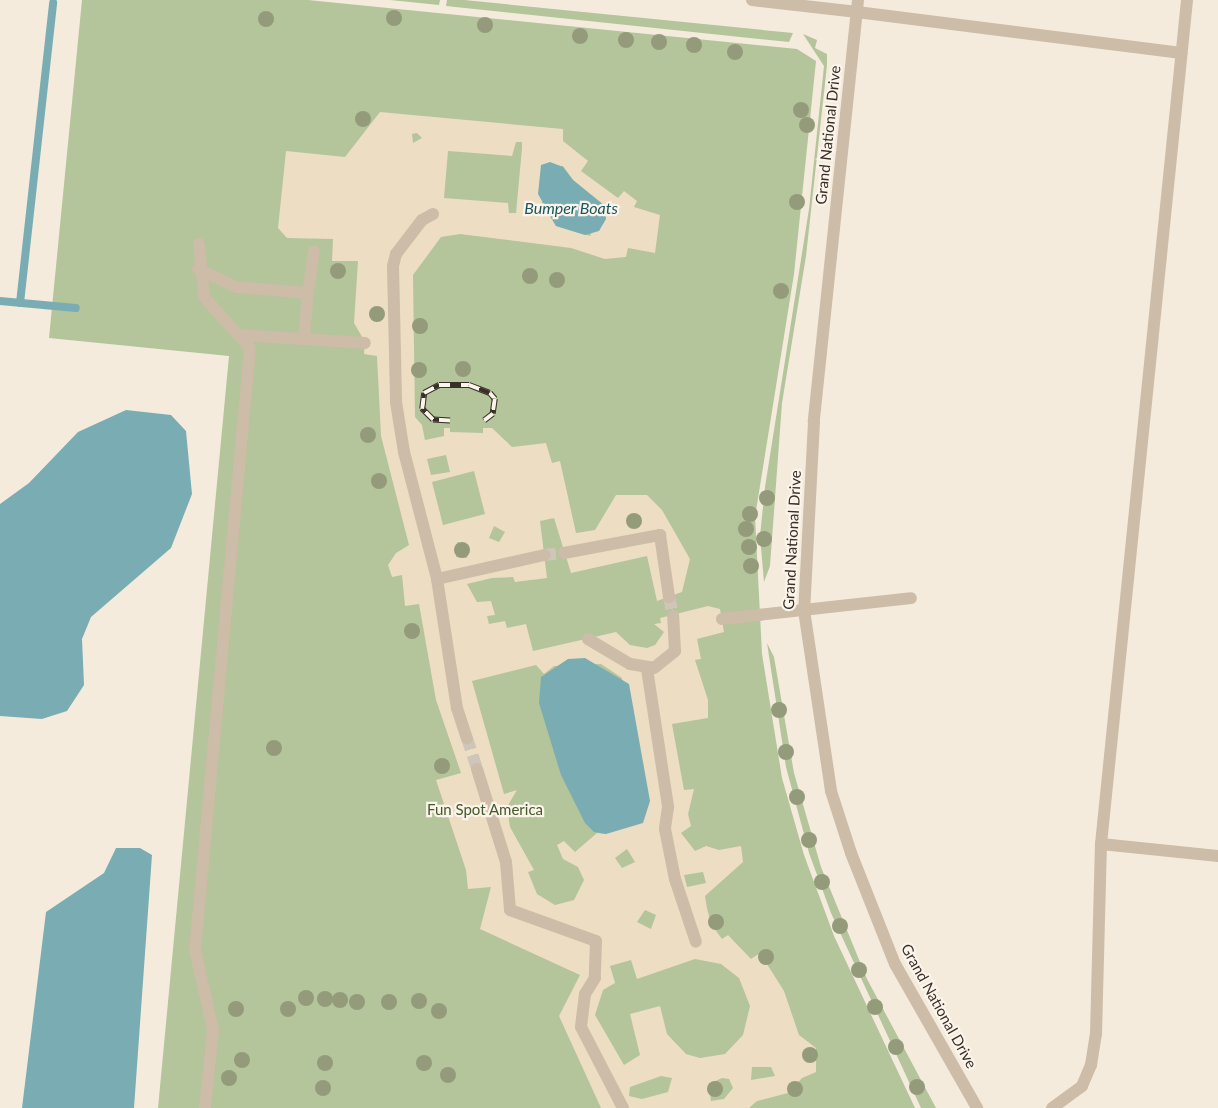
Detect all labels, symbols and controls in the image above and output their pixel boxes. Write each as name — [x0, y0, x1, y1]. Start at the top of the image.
street label: Grand National Drive — [812, 65, 844, 205]
water label: Bumper Boats — [524, 198, 618, 218]
street label: Grand National Drive — [779, 470, 805, 610]
park label: Fun Spot America — [427, 801, 543, 819]
street label: Grand National Drive — [897, 941, 981, 1071]

